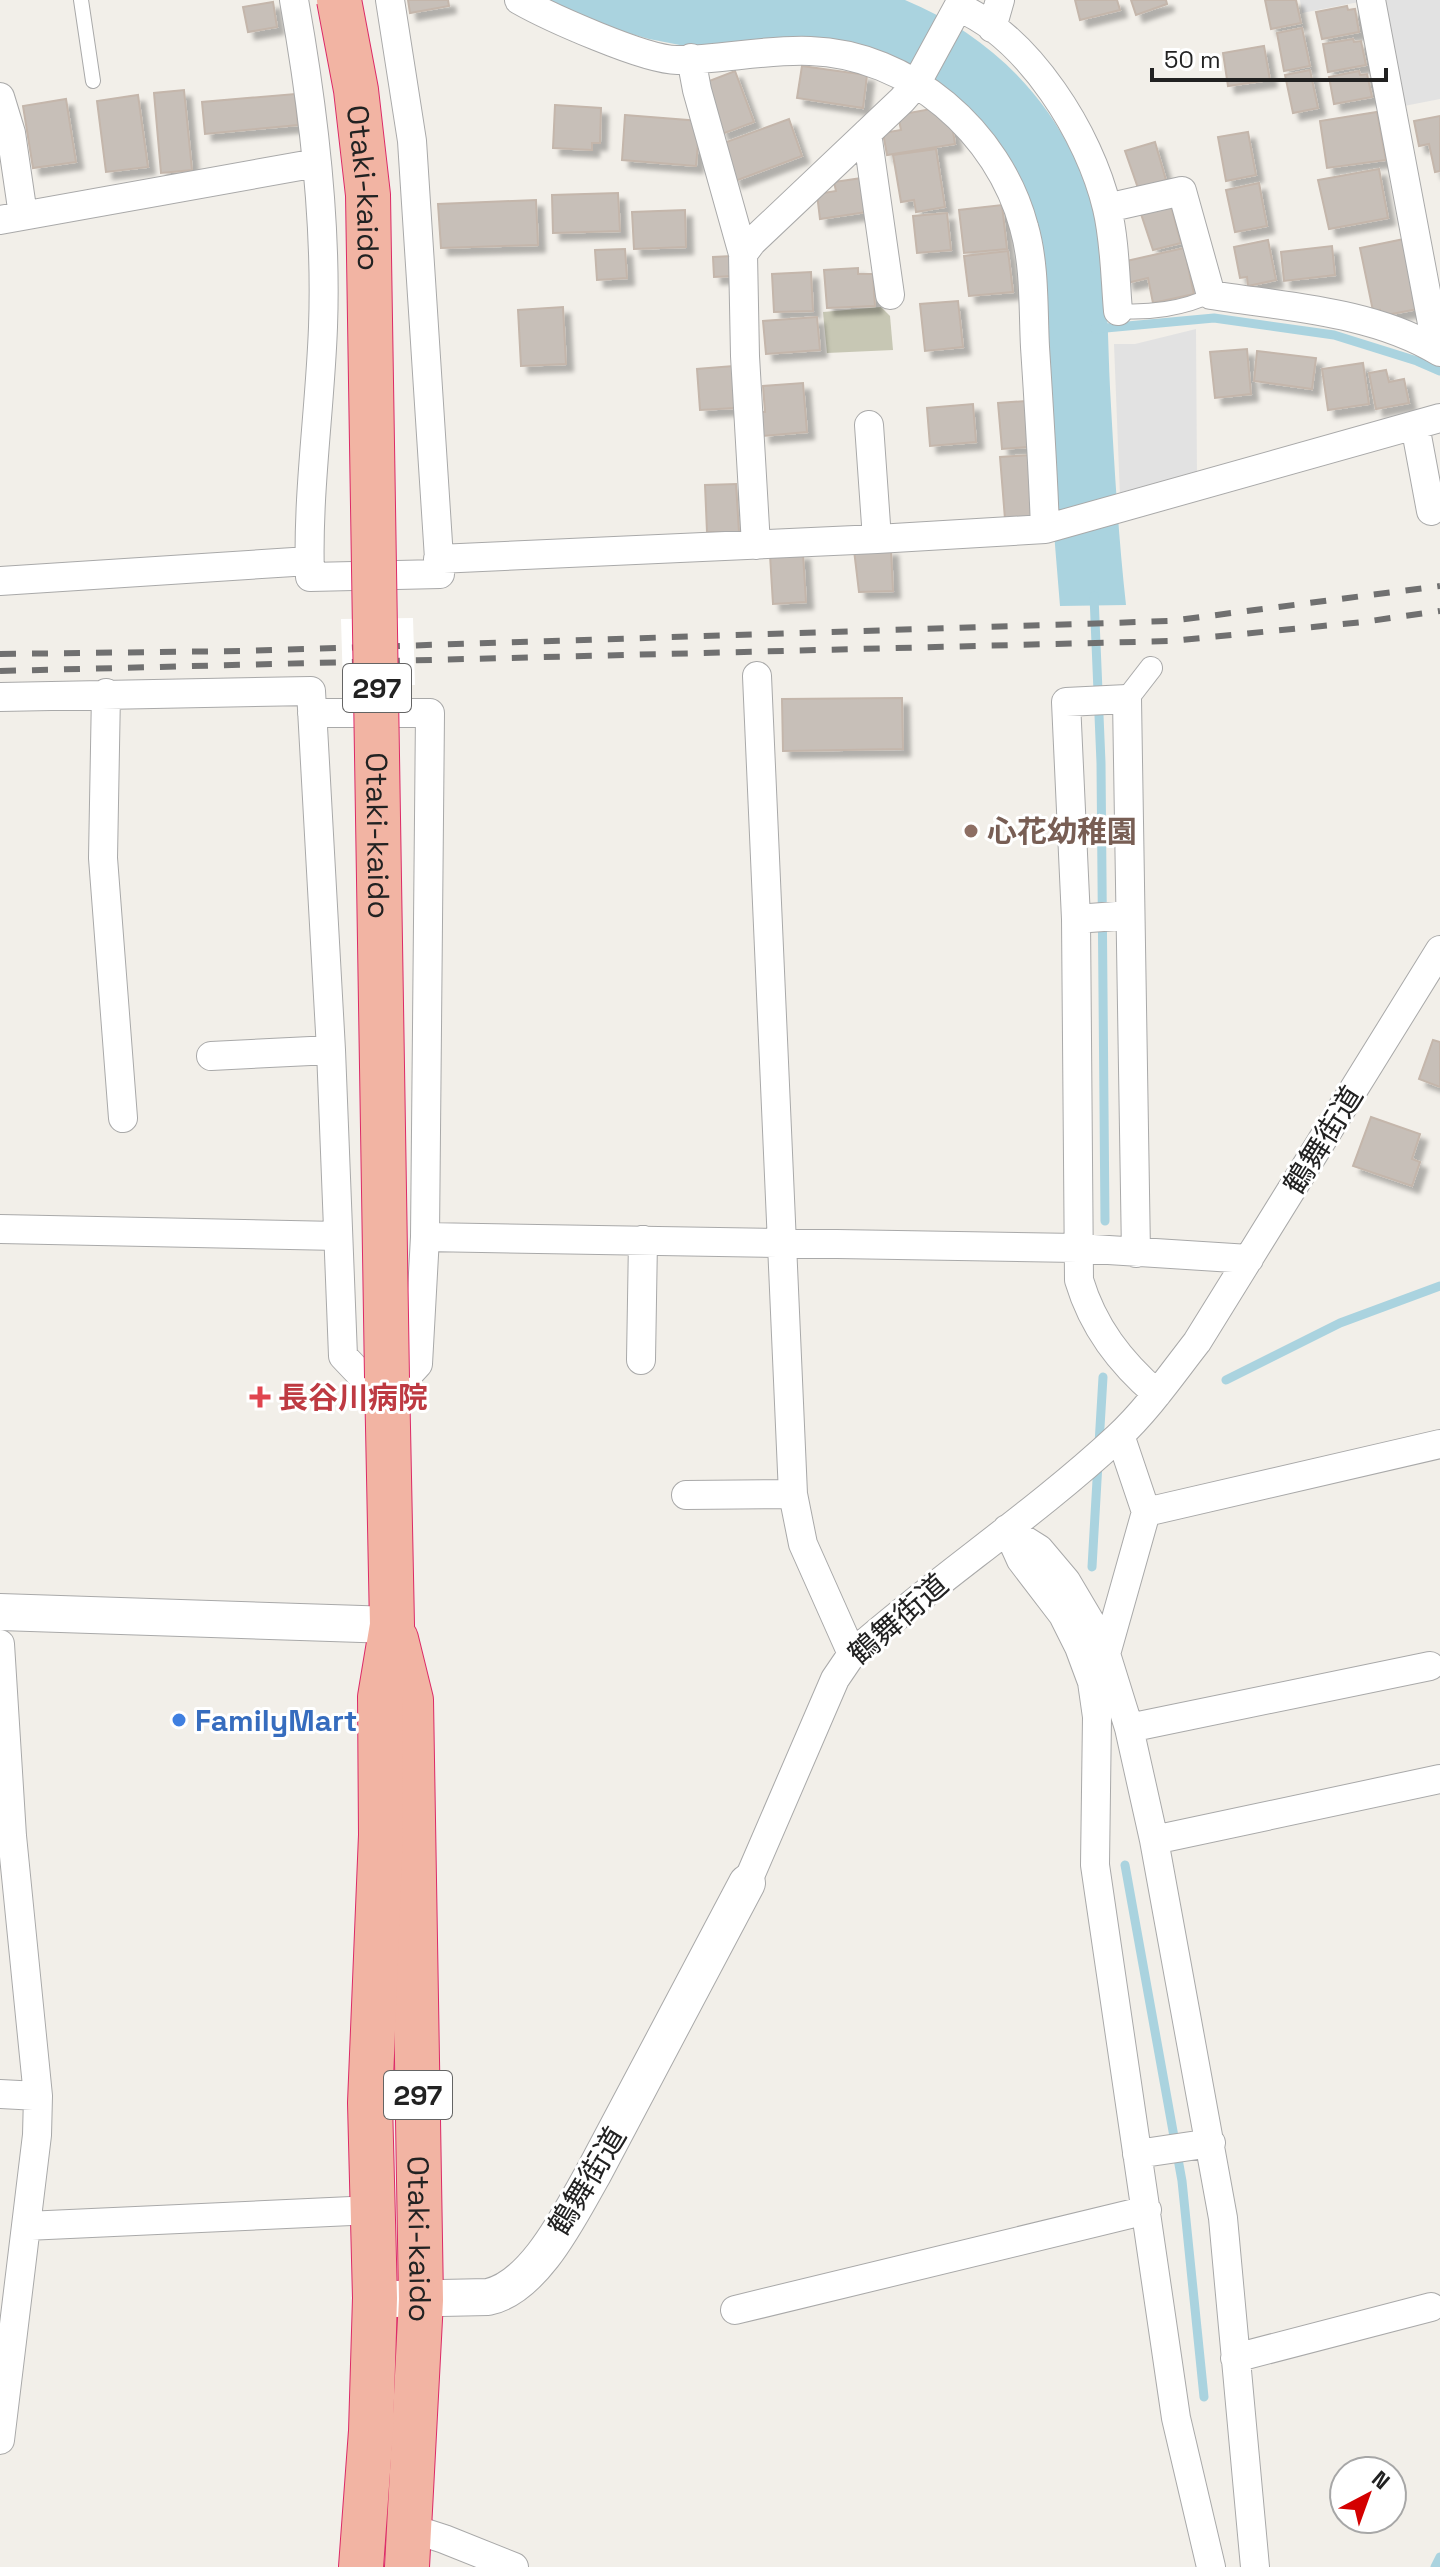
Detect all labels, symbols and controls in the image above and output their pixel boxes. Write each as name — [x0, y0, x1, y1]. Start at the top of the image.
scale bar — [1152, 32, 1386, 82]
text: 50 m — [1164, 44, 1221, 75]
street label: Otaki-kaido — [338, 103, 389, 271]
road number: 297 — [343, 664, 411, 712]
street label: Otaki-kaido — [357, 752, 399, 919]
place label: 心花幼稚園 — [987, 812, 1137, 851]
marker: 心花幼稚園 — [962, 822, 980, 840]
street label: 鶴舞街道 — [1275, 1079, 1371, 1201]
place label: 長谷川病院 — [278, 1378, 428, 1417]
marker: 長谷川病院 — [249, 1386, 271, 1408]
street label: 鶴舞街道 — [840, 1565, 956, 1673]
place label: FamilyMart — [195, 1701, 358, 1740]
marker: FamilyMart — [170, 1711, 188, 1729]
road number: 297 — [384, 2071, 452, 2119]
street label: 鶴舞街道 — [539, 2120, 635, 2242]
street label: Otaki-kaido — [399, 2156, 441, 2323]
north arrow — [1328, 2455, 1408, 2535]
text: N — [1366, 2465, 1396, 2495]

